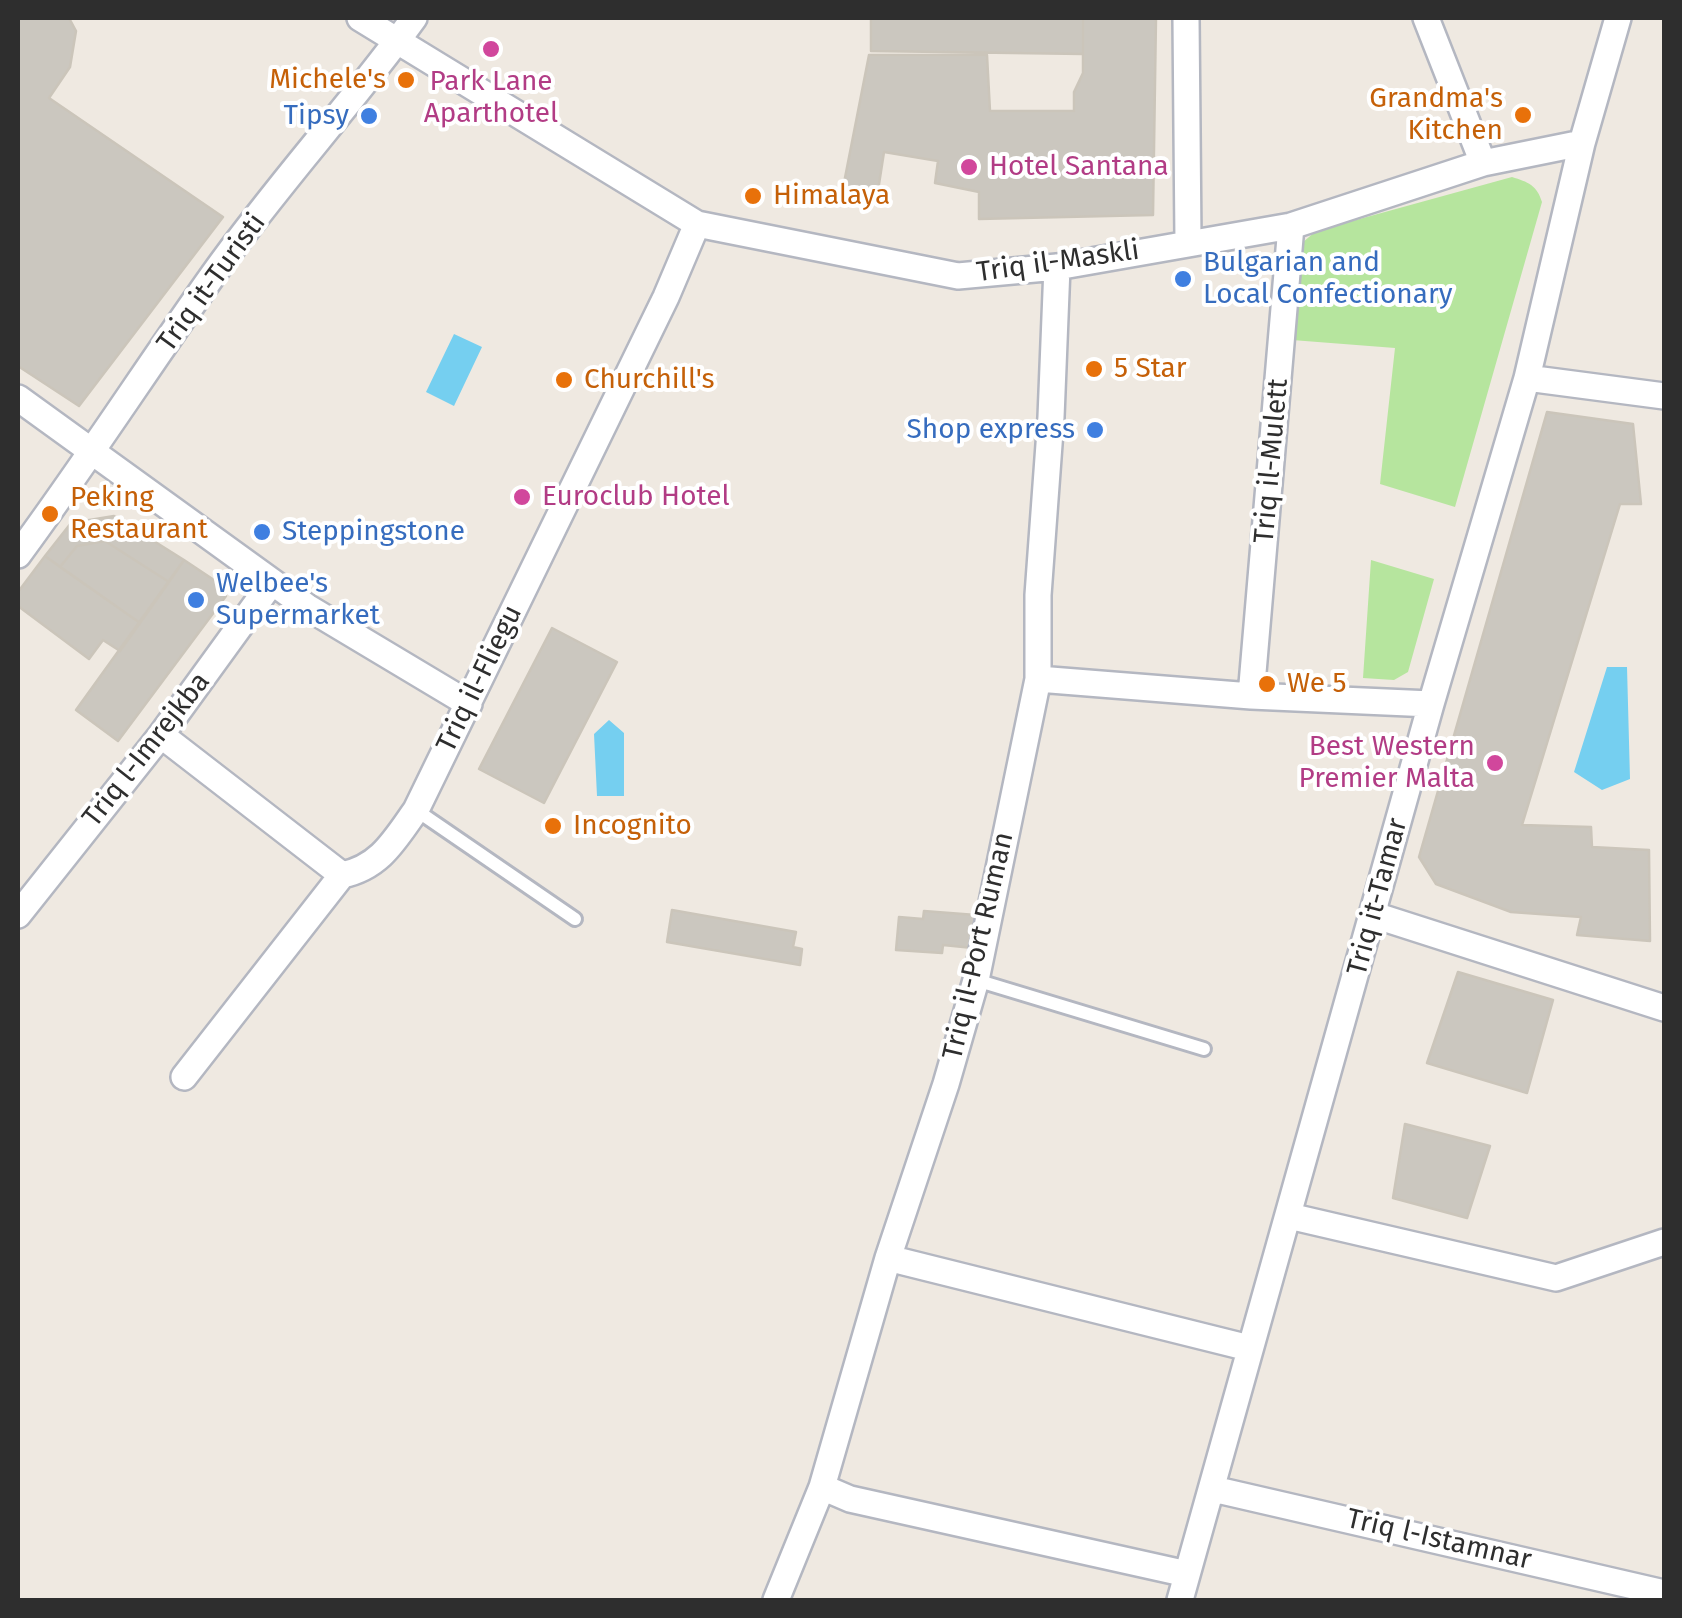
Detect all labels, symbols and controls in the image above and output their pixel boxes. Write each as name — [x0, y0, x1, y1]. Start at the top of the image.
marker: Park Lane Aparthotel — [480, 38, 502, 60]
place label: Michele's — [269, 63, 386, 97]
place label: Park Lane Aparthotel — [424, 65, 558, 131]
marker: Michele's — [395, 69, 417, 91]
place label: Grandma's Kitchen — [1369, 82, 1503, 148]
place label: Tipsy — [284, 99, 349, 133]
marker: Grandma's Kitchen — [1512, 104, 1534, 126]
marker: Tipsy — [358, 105, 380, 127]
place label: Hotel Santana — [989, 150, 1169, 184]
marker: Hotel Santana — [958, 156, 980, 178]
place label: Himalaya — [773, 179, 890, 213]
marker: Himalaya — [742, 185, 764, 207]
street label: Triq it-Turisti — [151, 207, 273, 359]
street label: Triq il-Maskli — [975, 234, 1141, 290]
place label: Bulgarian and Local Confectionary — [1203, 246, 1452, 312]
marker: Bulgarian and Local Confectionary — [1172, 268, 1194, 290]
place label: 5 Star — [1114, 352, 1187, 386]
marker: 5 Star — [1083, 358, 1105, 380]
place label: Churchill's — [584, 363, 715, 397]
marker: Churchill's — [553, 369, 575, 391]
street label: Triq il-Mulett — [1248, 377, 1296, 545]
place label: Shop express — [907, 413, 1075, 447]
marker: Shop express — [1084, 419, 1106, 441]
place label: Euroclub Hotel — [542, 480, 730, 514]
place label: Peking Restaurant — [70, 481, 208, 547]
marker: Euroclub Hotel — [511, 486, 533, 508]
marker: Peking Restaurant — [39, 503, 61, 525]
place label: Steppingstone — [282, 515, 465, 549]
marker: Steppingstone — [251, 521, 273, 543]
place label: Welbee's Supermarket — [216, 567, 380, 633]
marker: Welbee's Supermarket — [185, 589, 207, 611]
street label: Triq il-Fliegu — [430, 600, 530, 758]
street label: Triq l-Imrejkba — [76, 666, 218, 834]
place label: We 5 — [1287, 667, 1347, 701]
marker: We 5 — [1256, 673, 1278, 695]
place label: Best Western Premier Malta — [1299, 730, 1475, 796]
marker: Best Western Premier Malta — [1484, 752, 1506, 774]
place label: Incognito — [573, 809, 692, 843]
marker: Incognito — [542, 815, 564, 837]
street label: Triq it-Tamar — [1341, 815, 1415, 979]
street label: Triq il-Port Ruman — [936, 829, 1022, 1063]
street label: Triq l-Istamnar — [1343, 1502, 1535, 1578]

